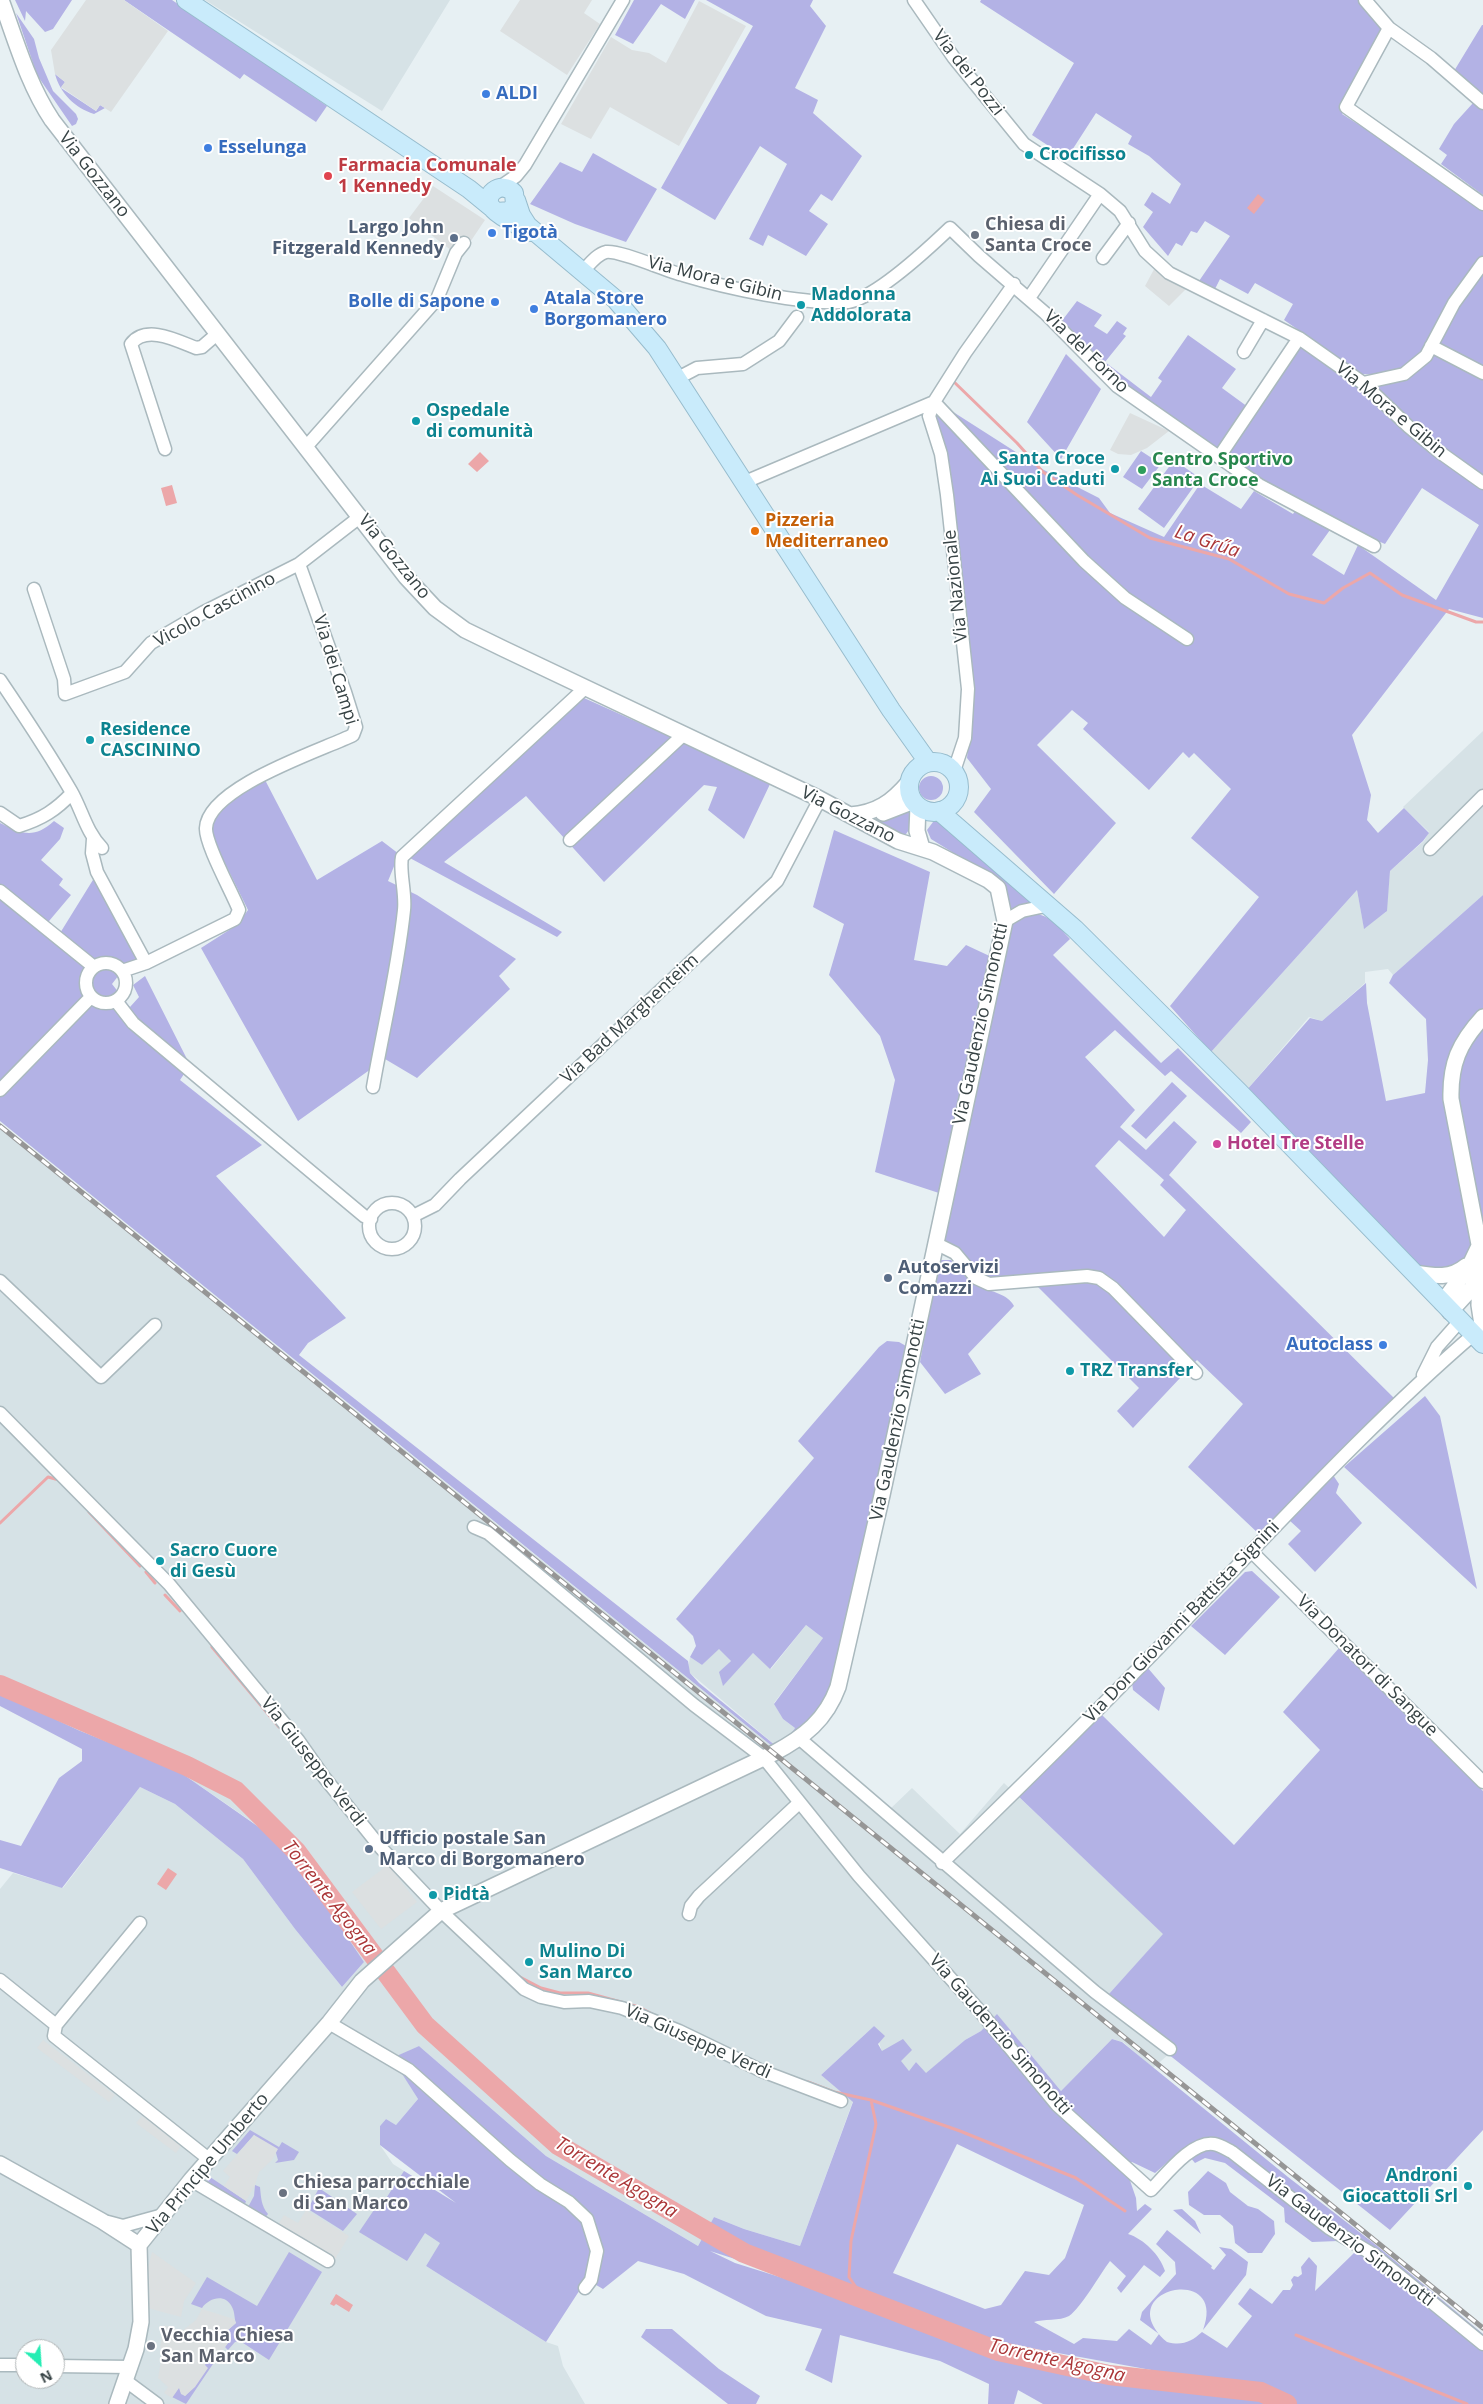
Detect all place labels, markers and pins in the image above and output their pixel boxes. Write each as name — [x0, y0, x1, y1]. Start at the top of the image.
place label: ALDI — [496, 83, 538, 105]
marker: ALDI — [480, 88, 492, 100]
place label: Esselunga — [218, 137, 307, 159]
marker: Esselunga — [202, 142, 214, 154]
place label: Crocifisso — [1039, 144, 1126, 166]
marker: Crocifisso — [1023, 149, 1035, 161]
place label: Farmacia Comunale 1 Kennedy — [338, 155, 517, 198]
marker: Farmacia Comunale 1 Kennedy — [322, 170, 334, 182]
place label: Chiesa di Santa Croce — [985, 214, 1092, 256]
place label: Largo John Fitzgerald Kennedy — [272, 217, 444, 260]
place label: Tigotà — [502, 222, 558, 244]
marker: Tigotà — [486, 227, 498, 239]
marker: Chiesa di Santa Croce — [969, 229, 981, 241]
marker: Largo John Fitzgerald Kennedy — [448, 232, 460, 244]
place label: Madonna Addolorata — [811, 284, 912, 326]
place label: Atala Store Borgomanero — [544, 288, 667, 330]
place label: Bolle di Sapone — [348, 291, 485, 313]
marker: Bolle di Sapone — [489, 296, 501, 308]
marker: Madonna Addolorata — [795, 299, 807, 311]
marker: Atala Store Borgomanero — [528, 303, 540, 315]
place label: Ospedale di comunità — [426, 400, 533, 442]
marker: Ospedale di comunità — [410, 415, 422, 427]
place label: Santa Croce Ai Suoi Caduti — [980, 448, 1105, 490]
place label: Centro Sportivo Santa Croce — [1152, 449, 1293, 492]
marker: Santa Croce Ai Suoi Caduti — [1109, 463, 1121, 475]
marker: Centro Sportivo Santa Croce — [1136, 464, 1148, 476]
place label: Pizzeria Mediterraneo — [765, 510, 889, 552]
marker: Pizzeria Mediterraneo — [749, 525, 761, 537]
place label: Residence CASCININO — [100, 719, 201, 762]
marker: Residence CASCININO — [84, 734, 96, 746]
place label: Hotel Tre Stelle — [1227, 1133, 1364, 1155]
marker: Hotel Tre Stelle — [1211, 1138, 1223, 1150]
place label: Autoservizi Comazzi — [898, 1257, 999, 1300]
marker: Autoservizi Comazzi — [882, 1272, 894, 1284]
place label: Autoclass — [1286, 1334, 1373, 1356]
marker: Autoclass — [1377, 1339, 1389, 1351]
place label: TRZ Transfer — [1080, 1360, 1193, 1382]
marker: TRZ Transfer — [1064, 1365, 1076, 1377]
place label: Sacro Cuore di Gesù — [170, 1540, 277, 1582]
marker: Sacro Cuore di Gesù — [154, 1555, 166, 1567]
place label: Ufficio postale San Marco di Borgomanero — [379, 1828, 585, 1870]
marker: Ufficio postale San Marco di Borgomanero — [363, 1843, 375, 1855]
place label: Pidtà — [443, 1884, 490, 1906]
marker: Pidtà — [427, 1889, 439, 1901]
place label: Mulino Di San Marco — [539, 1941, 633, 1984]
marker: Mulino Di San Marco — [523, 1956, 535, 1968]
place label: Androni Giocattoli Srl — [1342, 2165, 1458, 2208]
place label: Chiesa parrocchiale di San Marco — [293, 2172, 470, 2214]
marker: Androni Giocattoli Srl — [1462, 2180, 1474, 2192]
marker: Chiesa parrocchiale di San Marco — [277, 2187, 289, 2199]
place label: Vecchia Chiesa San Marco — [161, 2325, 294, 2368]
marker: Vecchia Chiesa San Marco — [145, 2340, 157, 2352]

